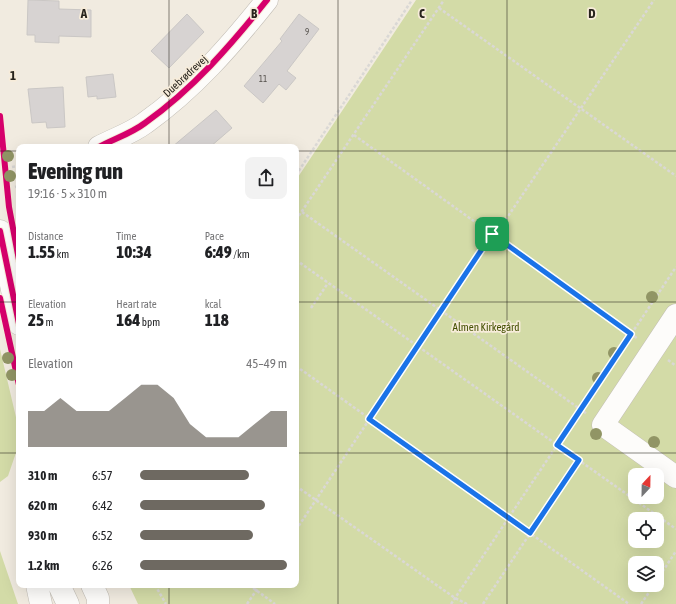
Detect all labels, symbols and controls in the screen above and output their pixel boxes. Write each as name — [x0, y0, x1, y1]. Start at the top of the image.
text: A — [80, 6, 88, 21]
text: B — [251, 6, 258, 21]
text: C — [419, 6, 425, 21]
text: D — [588, 6, 596, 21]
house number: 9 — [305, 27, 309, 37]
street label: Duebrødrevej — [161, 53, 209, 99]
text: 1 — [10, 68, 16, 83]
house number: 11 — [259, 74, 267, 84]
button: share — [245, 157, 287, 199]
text: Evening run — [28, 158, 123, 184]
text: 19:16 · 5 × 310 m — [28, 186, 107, 201]
pin — [475, 217, 509, 251]
icon: arrive — [481, 223, 503, 245]
text: Distance — [28, 230, 63, 242]
text: Time — [116, 230, 136, 242]
text: Pace — [205, 230, 224, 242]
text: 1.55 — [28, 242, 55, 262]
text: 10:34 — [116, 242, 152, 262]
text: 6:49 — [205, 242, 232, 262]
text: km — [55, 248, 69, 260]
text: /km — [232, 248, 250, 260]
text: Elevation — [28, 298, 66, 310]
text: Heart rate — [116, 298, 157, 310]
text: kcal — [205, 298, 221, 310]
text: 25 — [28, 310, 44, 330]
text: 164 — [116, 310, 140, 330]
text: 118 — [205, 310, 229, 330]
text: m — [44, 316, 53, 328]
text: bpm — [140, 316, 160, 328]
park label: Almen Kirkegård — [453, 321, 519, 333]
text: Elevation — [28, 356, 73, 371]
text: 45–49 m — [246, 356, 287, 371]
text: 310 m — [28, 468, 57, 483]
text: 6:57 — [92, 468, 113, 483]
north arrow — [628, 468, 664, 504]
map controls — [628, 468, 664, 592]
text: 620 m — [28, 498, 57, 513]
text: 6:42 — [92, 498, 113, 513]
button: locate — [628, 512, 664, 548]
text: 930 m — [28, 528, 57, 543]
text: 6:52 — [92, 528, 113, 543]
button: layers — [628, 556, 664, 592]
text: 1.2 km — [28, 558, 59, 573]
text: 6:26 — [92, 558, 113, 573]

